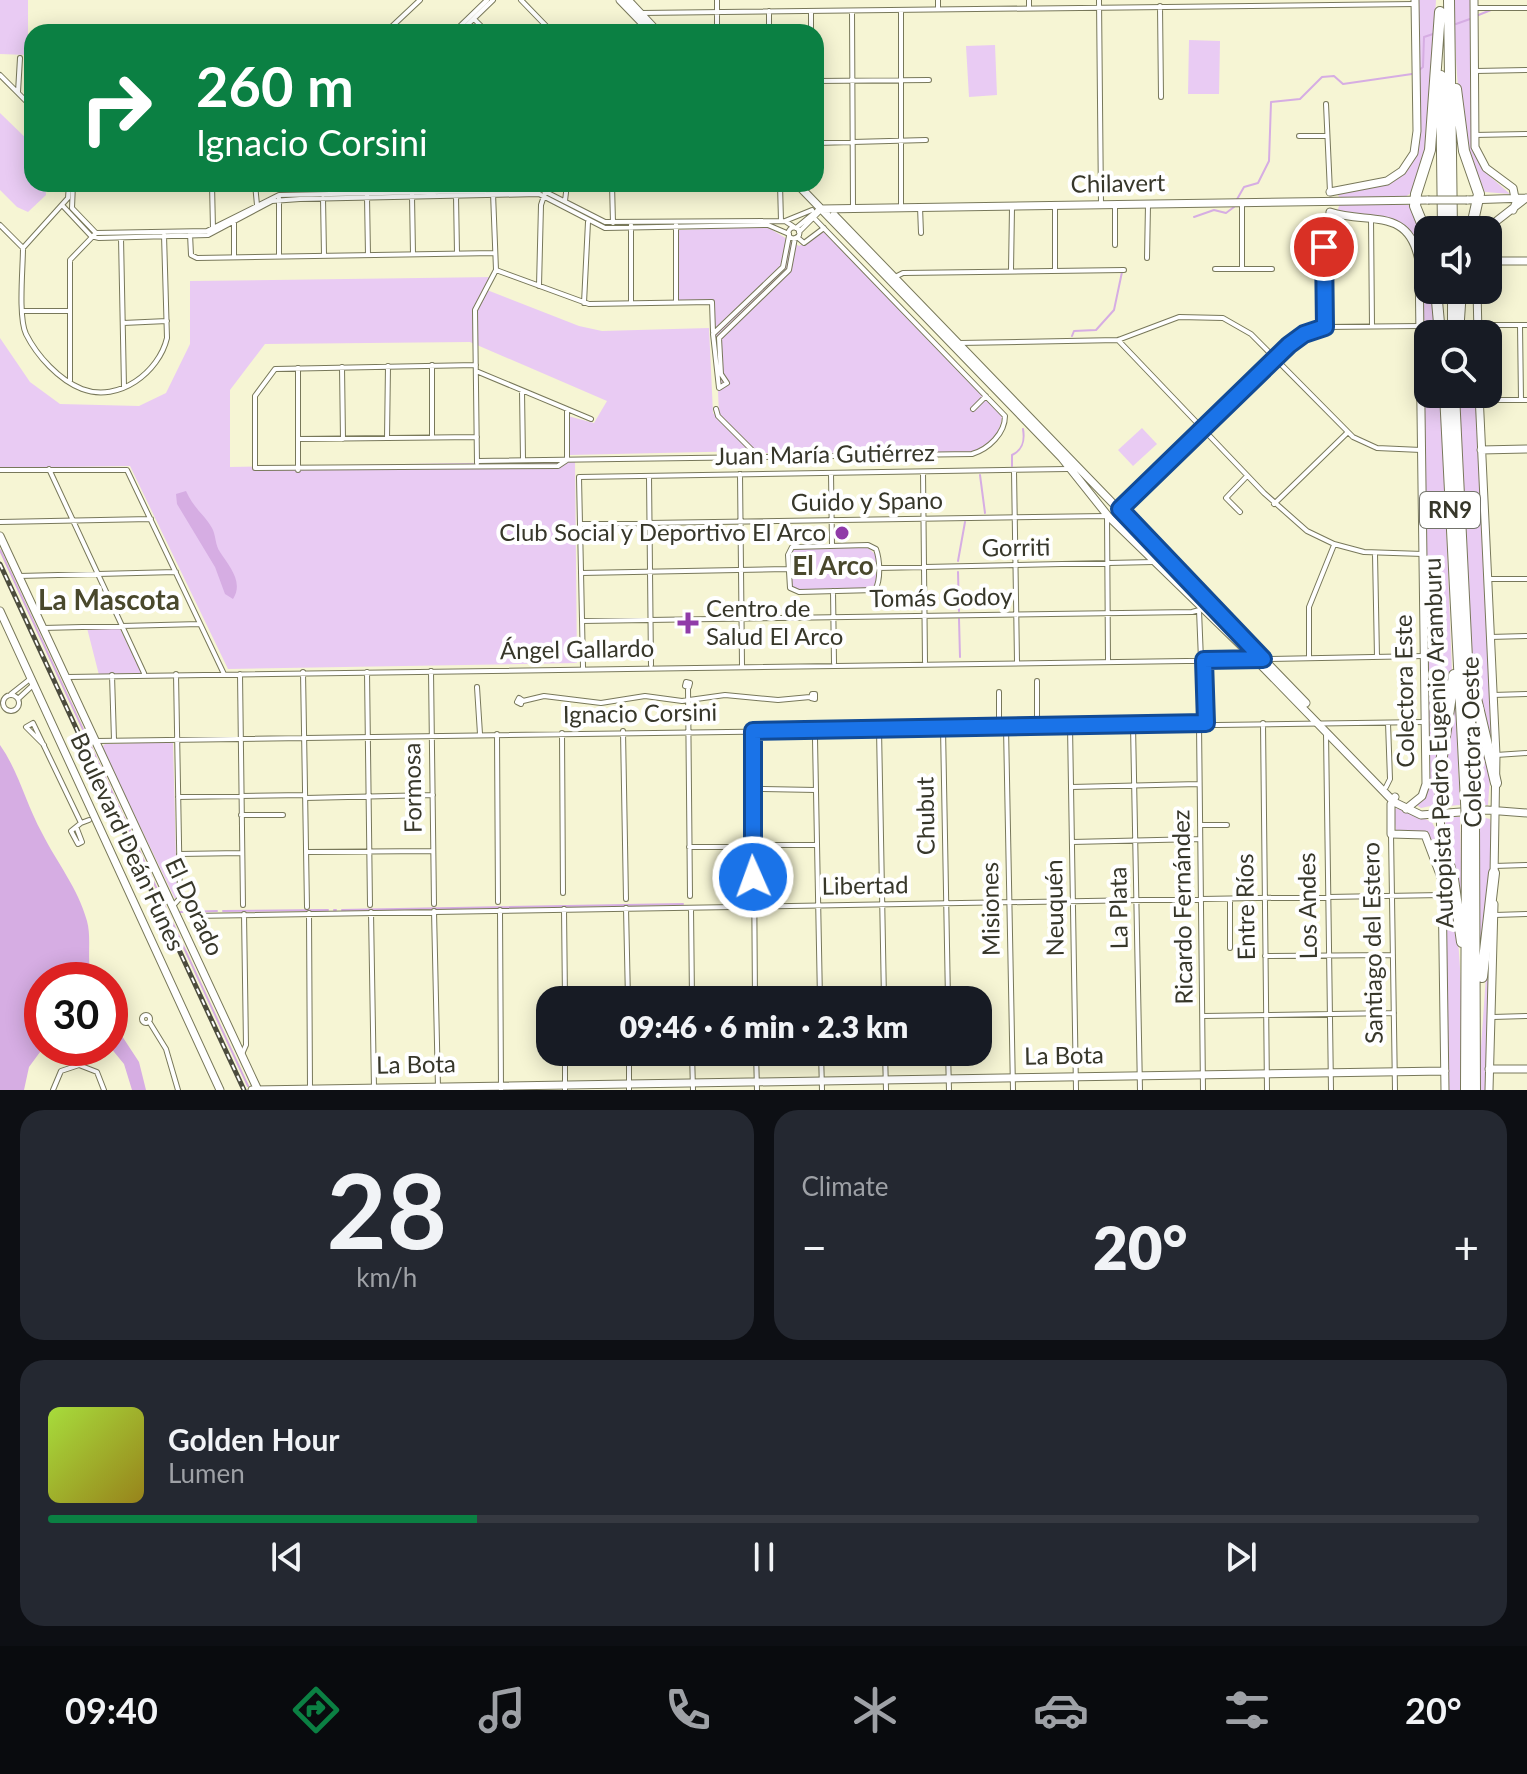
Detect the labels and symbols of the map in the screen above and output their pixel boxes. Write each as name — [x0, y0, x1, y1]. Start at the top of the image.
street label: Chilavert — [1070, 167, 1166, 198]
pin — [1290, 213, 1358, 281]
street label: Juan María Gutiérrez — [715, 437, 935, 470]
street label: Guido y Spano — [791, 485, 943, 516]
road number: RN9 — [1420, 492, 1480, 528]
place label: Club Social y Deportivo El Arco — [499, 517, 826, 546]
marker: Club Social y Deportivo El Arco — [833, 524, 851, 542]
street label: Gorriti — [981, 531, 1051, 562]
district label: El Arco — [792, 549, 874, 581]
street label: Autopista Pedro Eugenio Aramburu — [1417, 557, 1458, 929]
street label: Tomás Godoy — [869, 581, 1013, 612]
district label: La Mascota — [38, 582, 180, 616]
place label: Centro de Salud El Arco — [706, 593, 843, 650]
marker: Centro de Salud El Arco — [677, 612, 699, 634]
street label: Colectora Este — [1388, 614, 1419, 768]
street label: Ángel Gallardo — [500, 633, 654, 664]
street label: Colectora Oeste — [1455, 656, 1486, 828]
street label: Ignacio Corsini — [562, 697, 717, 728]
street label: Boulevard Deán Funes — [65, 728, 192, 955]
street label: Formosa — [396, 743, 427, 834]
street label: Chubut — [909, 776, 940, 855]
street label: Ricardo Fernández — [1165, 809, 1198, 1005]
position arrow — [711, 835, 795, 919]
street label: Santiago del Estero — [1355, 842, 1388, 1044]
street label: Los Andes — [1291, 852, 1322, 960]
street label: El Dorado — [160, 853, 231, 960]
street label: Entre Ríos — [1229, 853, 1260, 961]
street label: Neuquén — [1038, 859, 1069, 957]
street label: Misiones — [974, 862, 1005, 956]
street label: La Plata — [1102, 866, 1133, 950]
street label: Libertad — [821, 869, 909, 900]
speed limit sign: 30 — [24, 962, 128, 1066]
street label: La Bota — [1024, 1039, 1104, 1070]
street label: La Bota — [376, 1048, 456, 1079]

